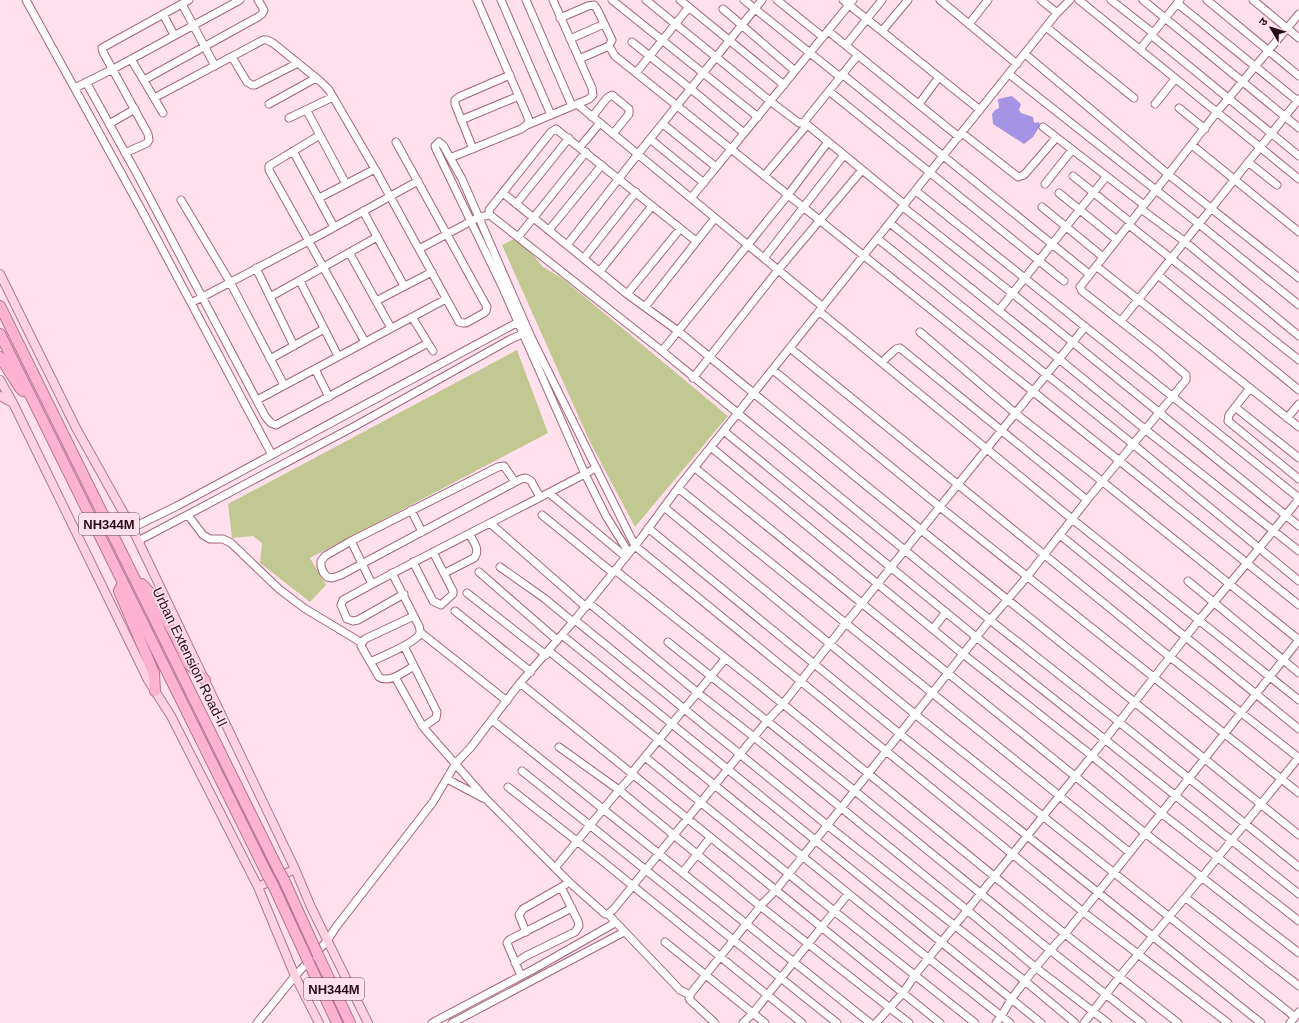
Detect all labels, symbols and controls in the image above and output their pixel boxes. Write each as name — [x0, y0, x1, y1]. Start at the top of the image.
north arrow — [1251, 8, 1291, 48]
text: उ — [1256, 15, 1270, 28]
road number: NH344M — [79, 513, 139, 535]
street label: Urban Extension Road-II — [149, 585, 231, 729]
road number: NH344M — [304, 978, 364, 1000]

